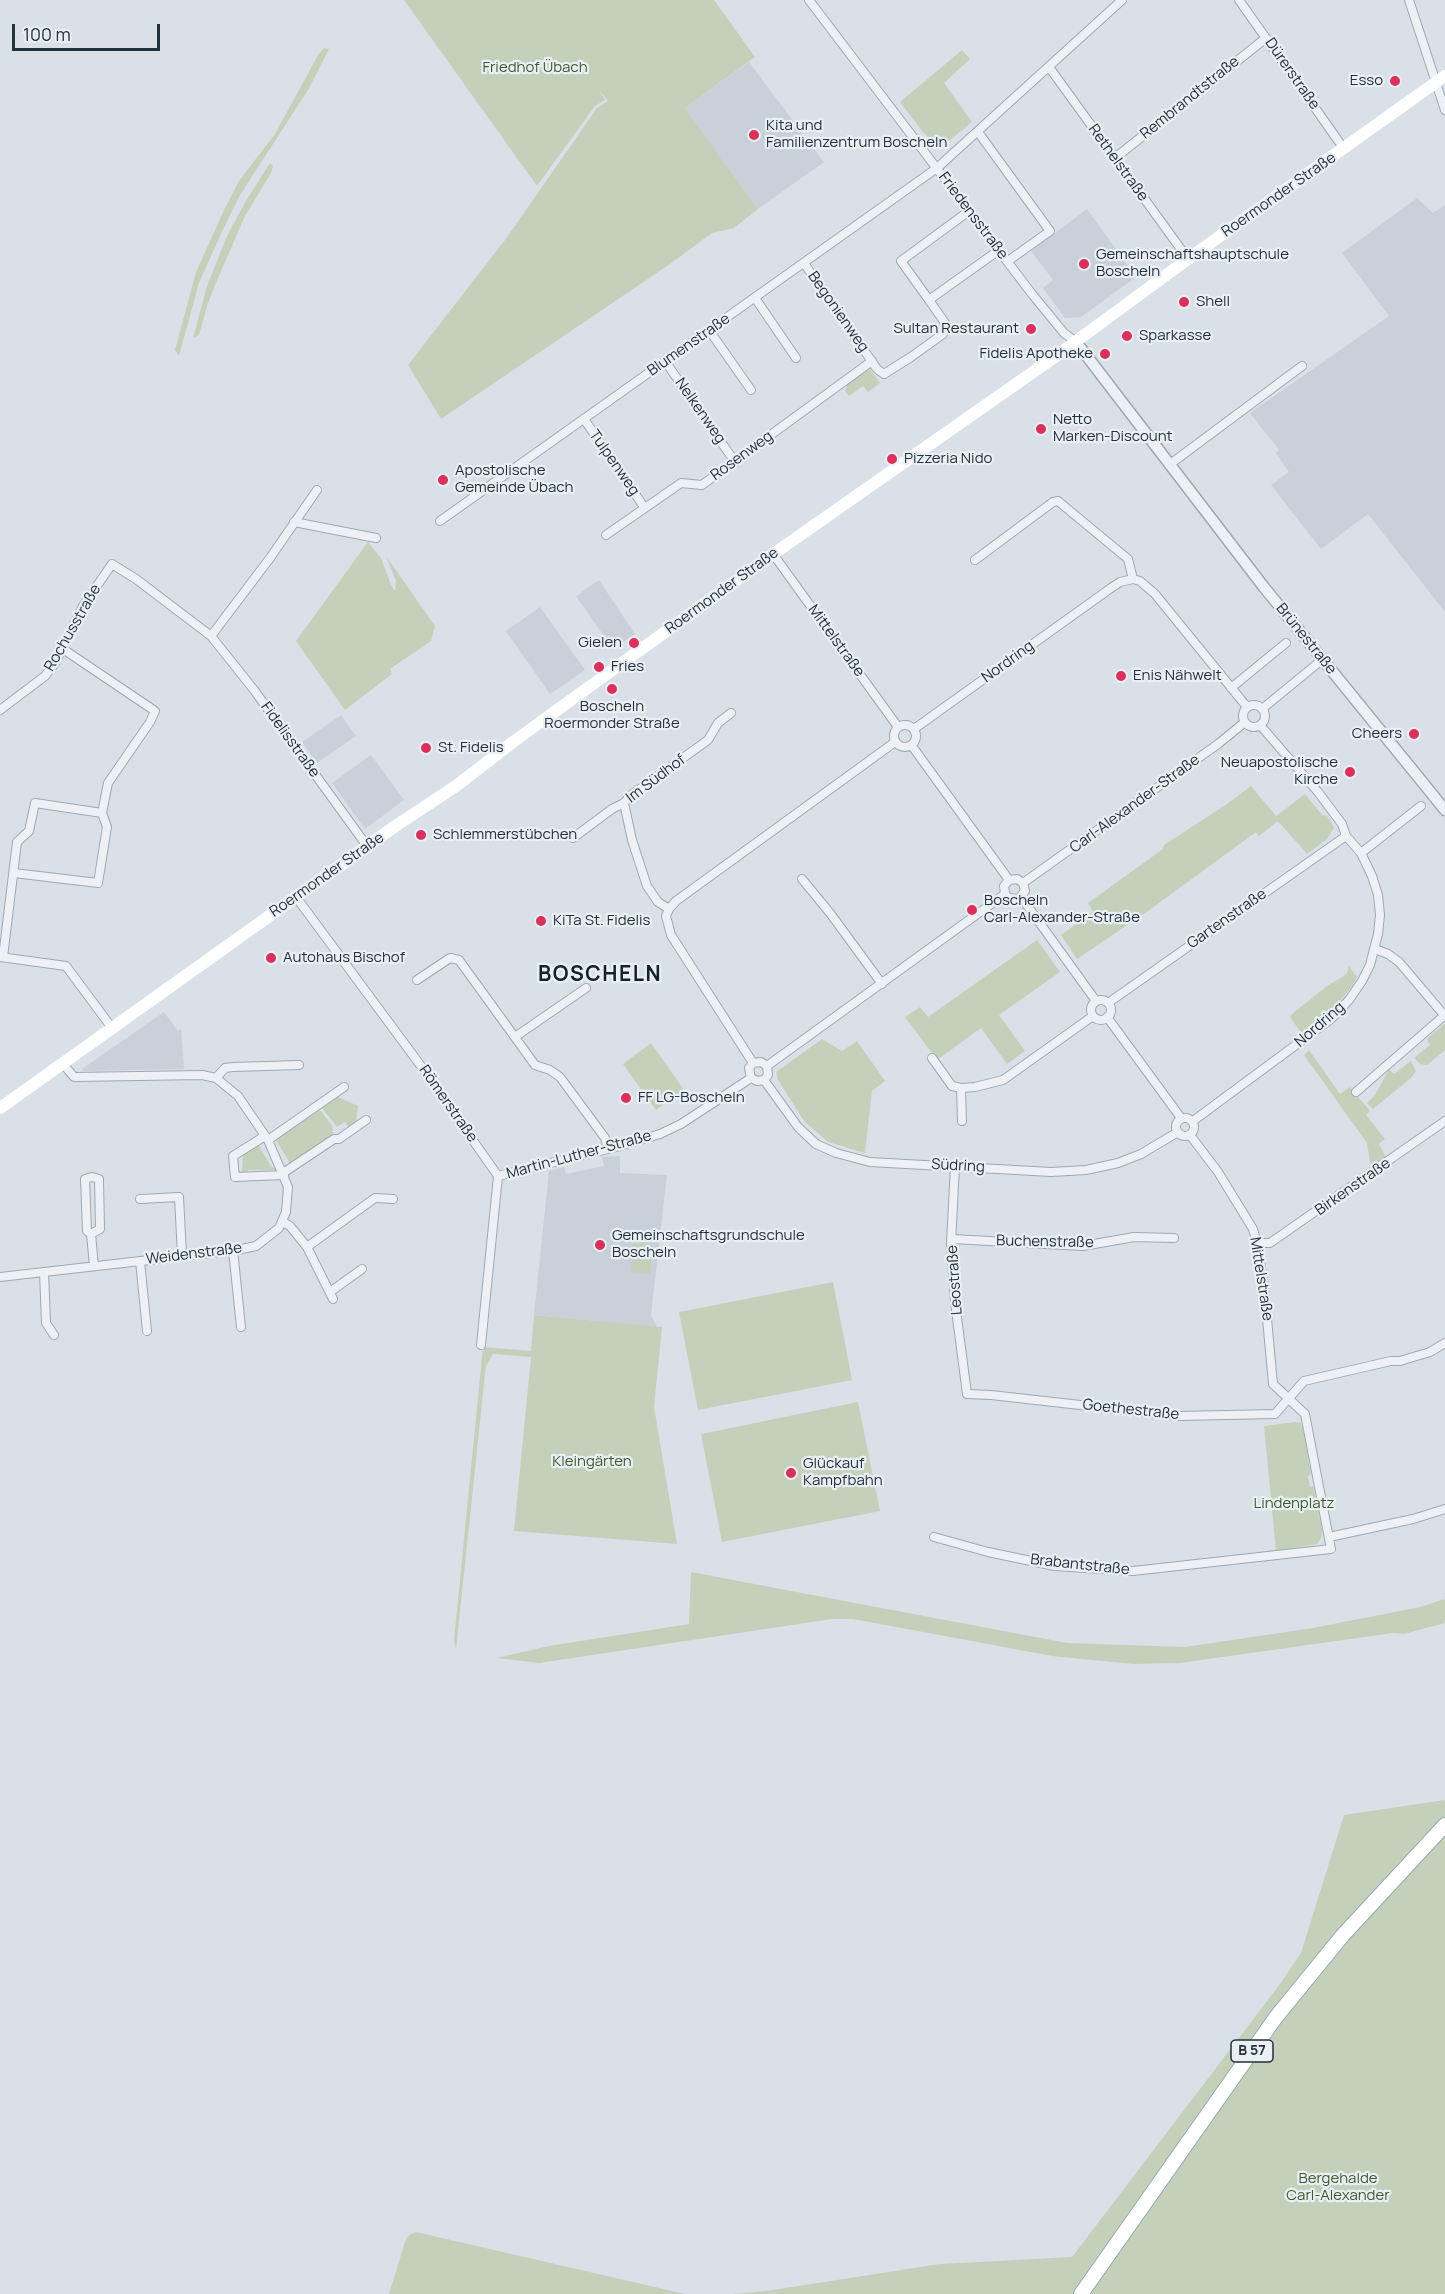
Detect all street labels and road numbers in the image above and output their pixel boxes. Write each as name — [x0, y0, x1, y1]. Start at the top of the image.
street label: Dürerstraße — [1261, 35, 1323, 113]
street label: Rembrandtstraße — [1137, 53, 1243, 143]
street label: Rethelstraße — [1084, 121, 1152, 205]
street label: Roermonder Straße — [1218, 149, 1340, 241]
street label: Friedensstraße — [934, 169, 1012, 263]
street label: Begonienweg — [804, 268, 872, 356]
street label: Blumenstraße — [644, 310, 734, 380]
street label: Nelkenweg — [671, 375, 729, 447]
street label: Tulpenweg — [585, 427, 643, 499]
street label: Rosenweg — [707, 427, 777, 485]
street label: Roermonder Straße — [662, 544, 782, 638]
street label: Rochusstraße — [41, 581, 105, 675]
street label: Brünestraße — [1272, 600, 1340, 678]
street label: Mittelstraße — [804, 602, 868, 680]
street label: Nordring — [978, 637, 1038, 687]
street label: Fidelisstraße — [257, 699, 323, 781]
street label: Im Südhof — [623, 751, 689, 807]
street label: Carl-Alexander-Straße — [1067, 751, 1203, 857]
street label: Roermonder Straße — [266, 829, 388, 921]
street label: Gartenstraße — [1184, 885, 1270, 953]
street label: Nordring — [1291, 999, 1349, 1051]
street label: Römerstraße — [415, 1062, 481, 1146]
street label: Martin-Luther-Straße — [504, 1127, 654, 1183]
street label: Birkenstraße — [1312, 1154, 1394, 1220]
street label: Südring — [931, 1156, 985, 1176]
street label: Buchenstraße — [996, 1232, 1094, 1252]
street label: Mittelstraße — [1245, 1236, 1277, 1322]
street label: Weidenstraße — [145, 1239, 243, 1269]
street label: Leostraße — [944, 1244, 966, 1316]
street label: Goethestraße — [1082, 1396, 1180, 1424]
street label: Brabantstraße — [1029, 1551, 1131, 1579]
road number: B 57 — [1231, 2040, 1273, 2062]

